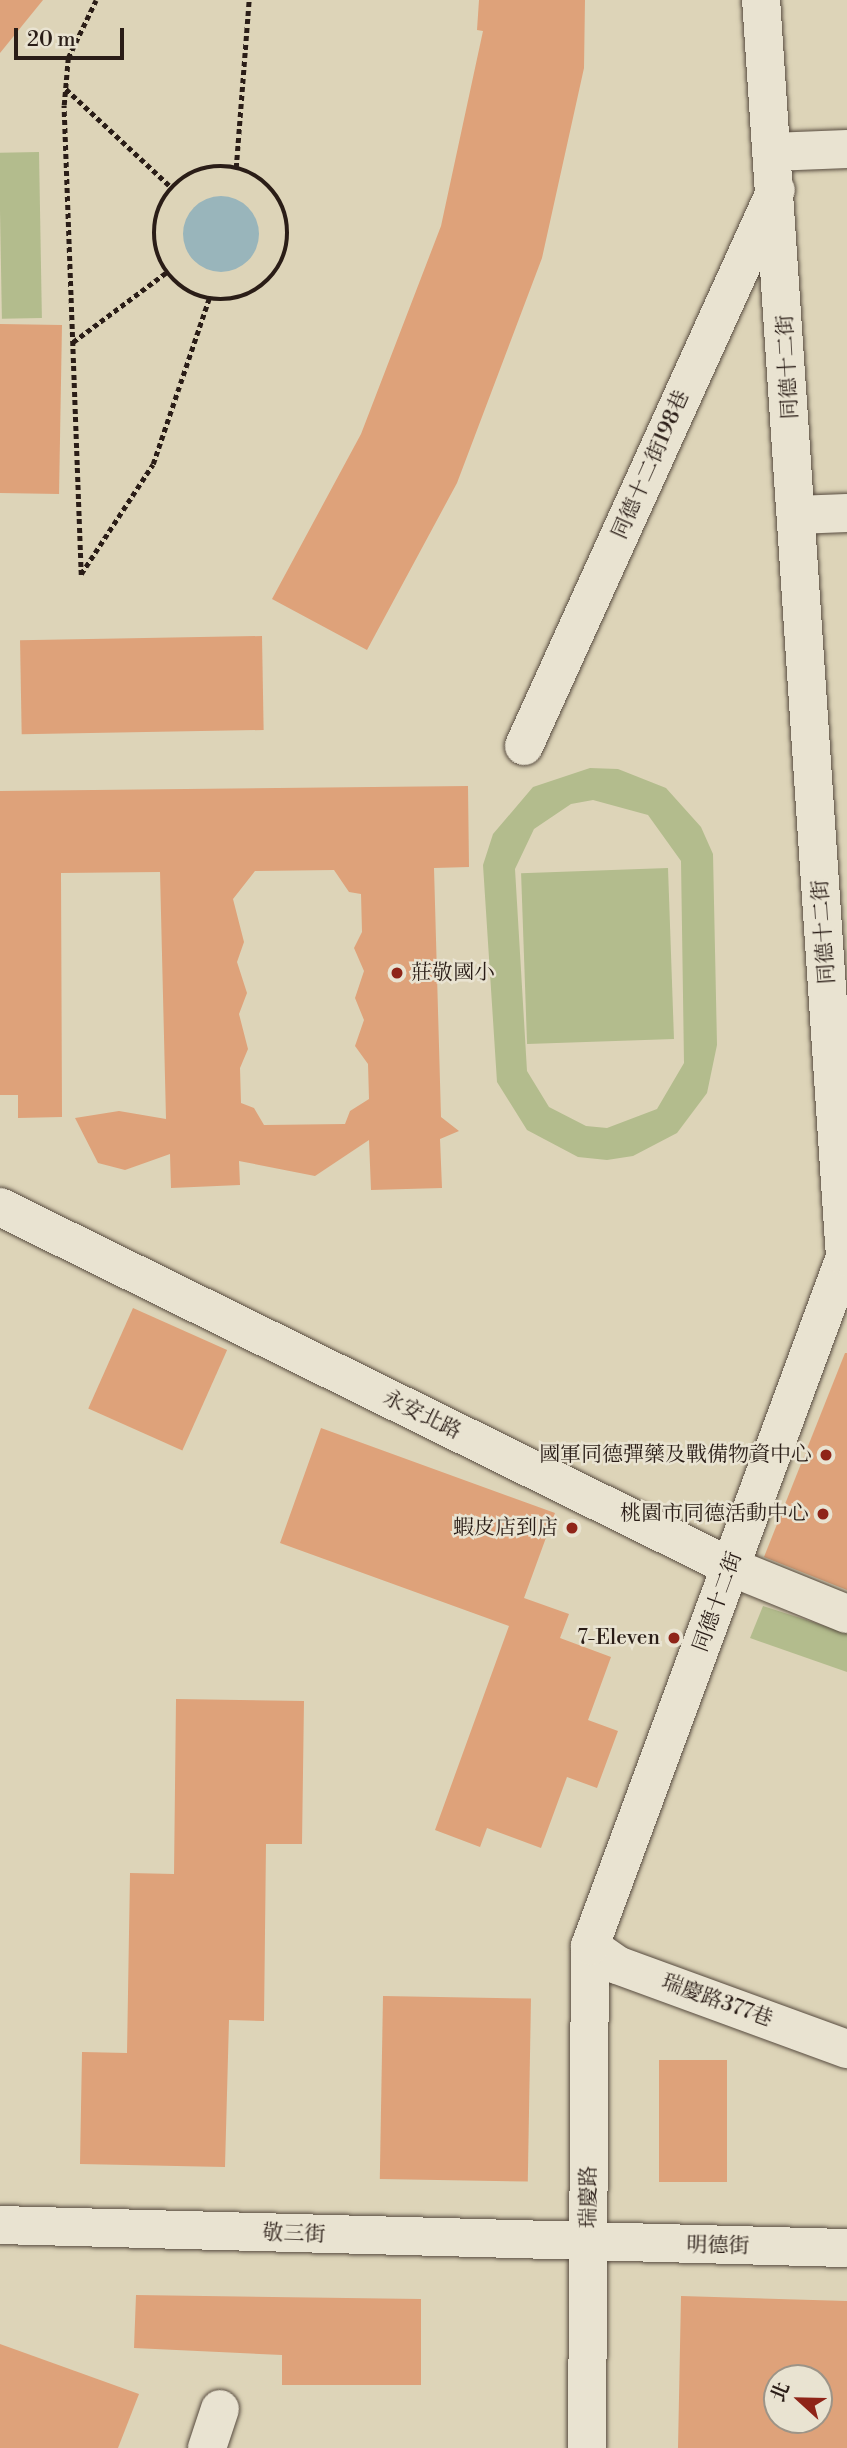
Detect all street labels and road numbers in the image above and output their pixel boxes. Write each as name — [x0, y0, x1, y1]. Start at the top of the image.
street label: 同德十二街 — [773, 314, 803, 420]
street label: 同德十二街198巷 — [607, 387, 695, 543]
street label: 同德十二街 — [808, 879, 840, 985]
street label: 永安北路 — [379, 1385, 465, 1445]
street label: 同德十二街 — [688, 1548, 748, 1656]
street label: 瑞慶路377巷 — [658, 1969, 776, 2033]
street label: 瑞慶路 — [576, 2166, 602, 2228]
street label: 敬三街 — [262, 2220, 326, 2248]
street label: 明德街 — [686, 2233, 750, 2259]

